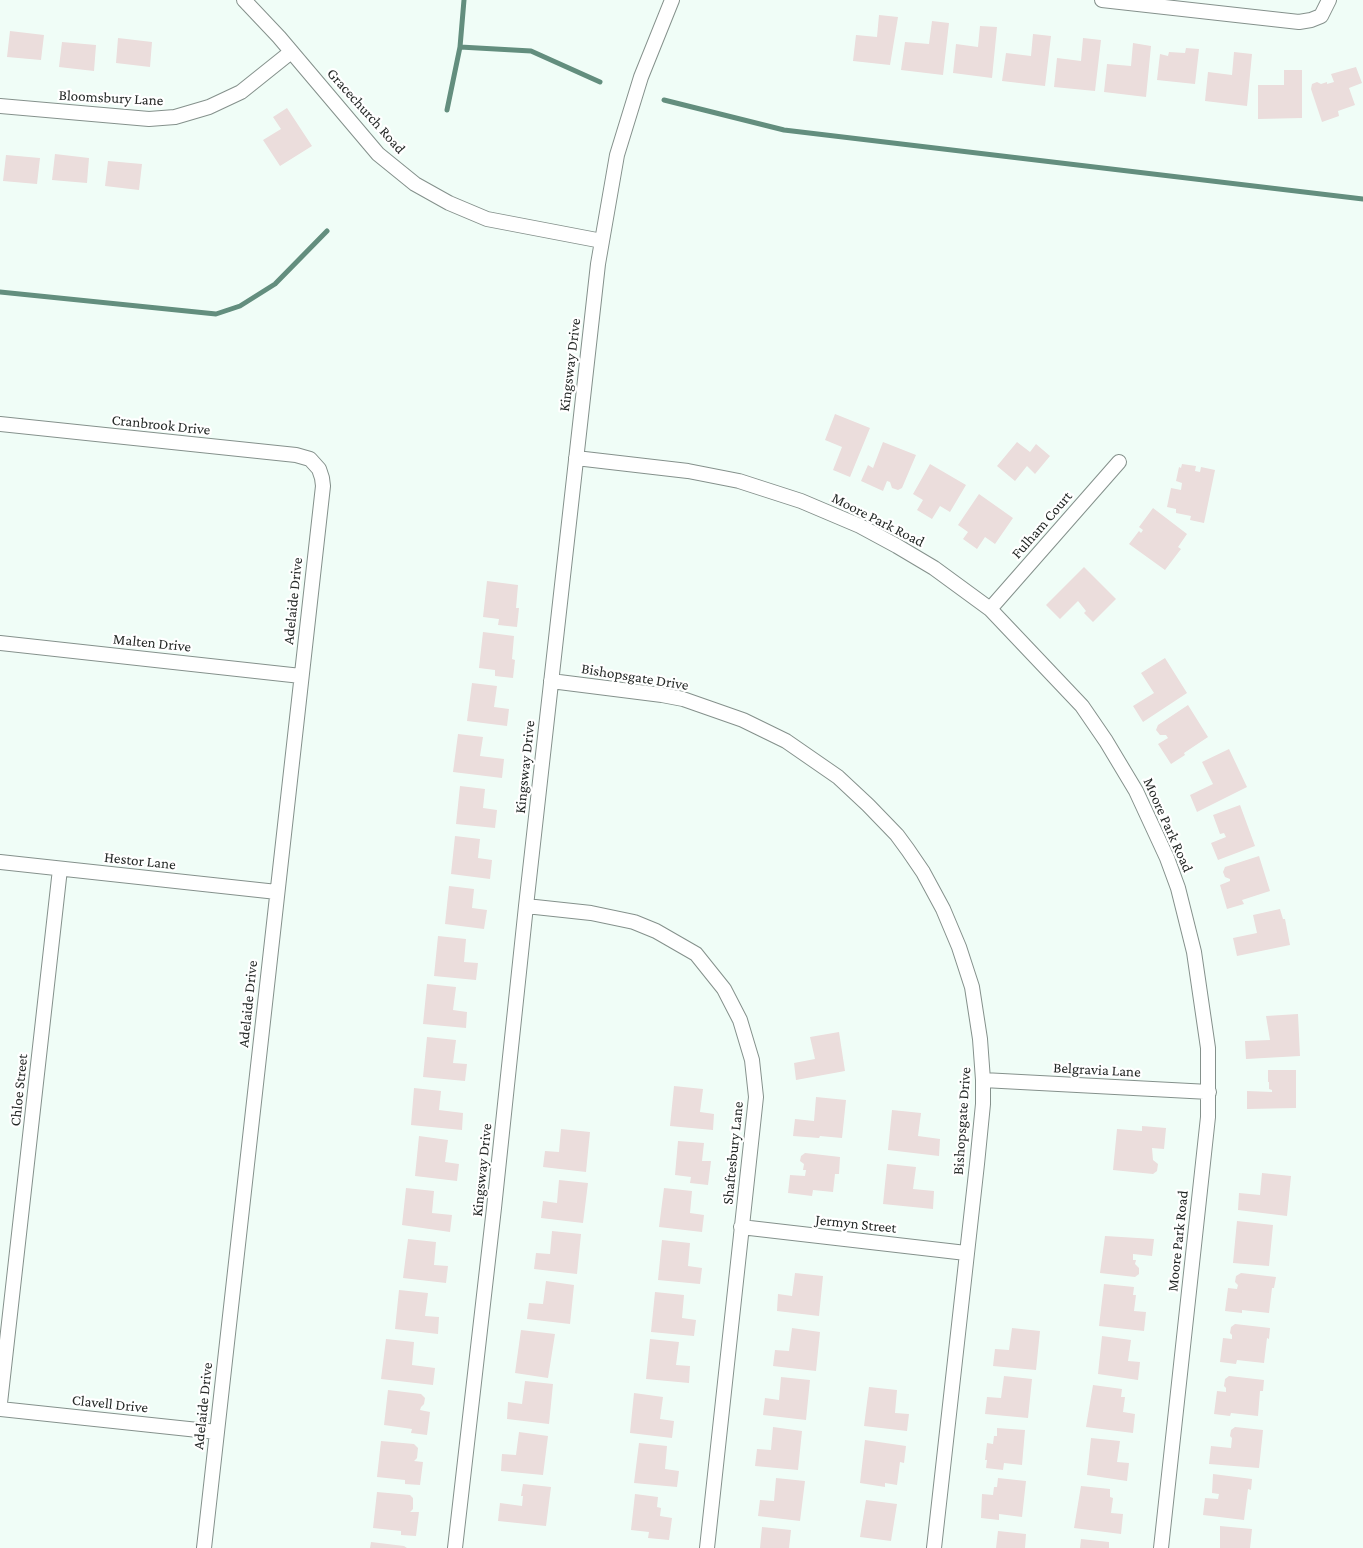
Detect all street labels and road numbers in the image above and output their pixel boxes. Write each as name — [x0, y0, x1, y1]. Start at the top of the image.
street label: Gracechurch Road — [323, 65, 409, 157]
street label: Bloomsbury Lane — [58, 86, 164, 110]
street label: Kingsway Drive — [555, 317, 585, 413]
street label: Cranbrook Drive — [111, 411, 211, 439]
street label: Fulham Court — [1008, 488, 1076, 562]
street label: Moore Park Road — [829, 489, 927, 551]
street label: Adelaide Drive — [279, 556, 307, 646]
street label: Malten Drive — [112, 630, 192, 656]
street label: Bishopsgate Drive — [580, 660, 690, 694]
street label: Kingsway Drive — [511, 719, 539, 815]
street label: Moore Park Road — [1139, 775, 1197, 875]
street label: Hestor Lane — [103, 848, 177, 874]
street label: Adelaide Drive — [234, 959, 262, 1049]
street label: Chloe Street — [6, 1053, 32, 1127]
street label: Belgravia Lane — [1053, 1059, 1141, 1081]
street label: Bishopsgate Drive — [949, 1066, 975, 1176]
street label: Shaftesbury Lane — [719, 1101, 747, 1205]
street label: Kingsway Drive — [468, 1122, 496, 1218]
street label: Moore Park Road — [1164, 1190, 1192, 1292]
street label: Jermyn Street — [815, 1211, 897, 1237]
street label: Adelaide Drive — [189, 1361, 217, 1451]
street label: Clavell Drive — [71, 1391, 149, 1417]

